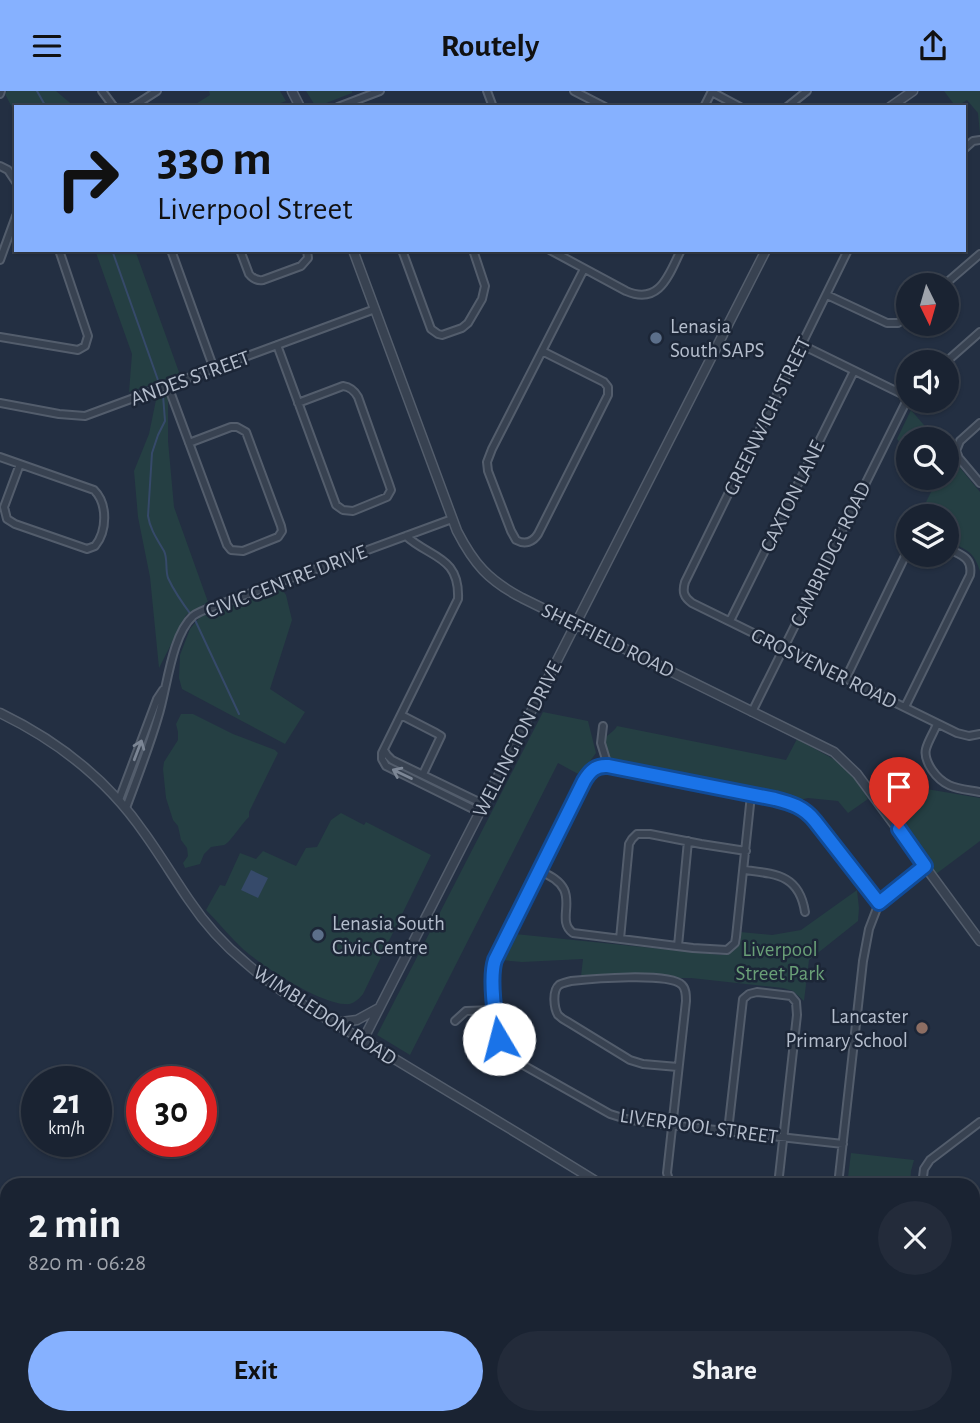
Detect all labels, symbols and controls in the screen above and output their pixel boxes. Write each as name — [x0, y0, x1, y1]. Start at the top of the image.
icon: menu — [28, 27, 66, 65]
icon: share — [914, 27, 952, 65]
text: Routely — [441, 30, 539, 62]
icon: right — [42, 133, 133, 224]
text: 330 m — [157, 135, 272, 184]
text: Liverpool Street — [157, 193, 352, 225]
north arrow — [896, 273, 959, 336]
map controls — [896, 273, 959, 567]
place label: Lenasia South SAPS — [670, 316, 765, 361]
marker: Lenasia South SAPS — [648, 330, 664, 346]
street label: GREENWICH STREET — [720, 334, 815, 499]
street label: ANDES STREET — [128, 347, 253, 410]
button: sound — [896, 350, 959, 413]
button: search — [896, 427, 959, 490]
street label: CAXTON LANE — [757, 437, 828, 555]
street label: CAMBRIDGE ROAD — [786, 479, 875, 630]
button: layers — [896, 504, 959, 567]
street label: CIVIC CENTRE DRIVE — [203, 541, 370, 622]
street label: SHEFFIELD ROAD — [538, 599, 677, 682]
street label: GROSVENER ROAD — [748, 624, 900, 713]
street label: WELLINGTON DRIVE — [469, 658, 566, 820]
one-way arrow — [133, 739, 145, 761]
pin — [869, 757, 929, 829]
one-way arrow — [392, 767, 413, 781]
icon: arrive — [880, 768, 918, 806]
place label: Lenasia South Civic Centre — [332, 913, 445, 958]
marker: Lenasia South Civic Centre — [310, 927, 326, 943]
park label: Liverpool Street Park — [735, 939, 825, 984]
street label: WIMBLEDON ROAD — [249, 961, 400, 1069]
position arrow — [462, 1002, 536, 1076]
place label: Lancaster Primary School — [785, 1006, 908, 1051]
marker: Lancaster Primary School — [914, 1020, 930, 1036]
speed limit sign: 30 — [126, 1066, 217, 1157]
text: 21 — [52, 1085, 81, 1120]
street label: LIVERPOOL STREET — [619, 1105, 779, 1148]
text: km/h — [48, 1120, 85, 1138]
button: close — [878, 1201, 952, 1275]
text: 2 min — [28, 1203, 121, 1245]
text: 820 m · 06:28 — [28, 1252, 146, 1275]
button: Exit — [28, 1331, 483, 1411]
button: Share — [497, 1331, 952, 1411]

